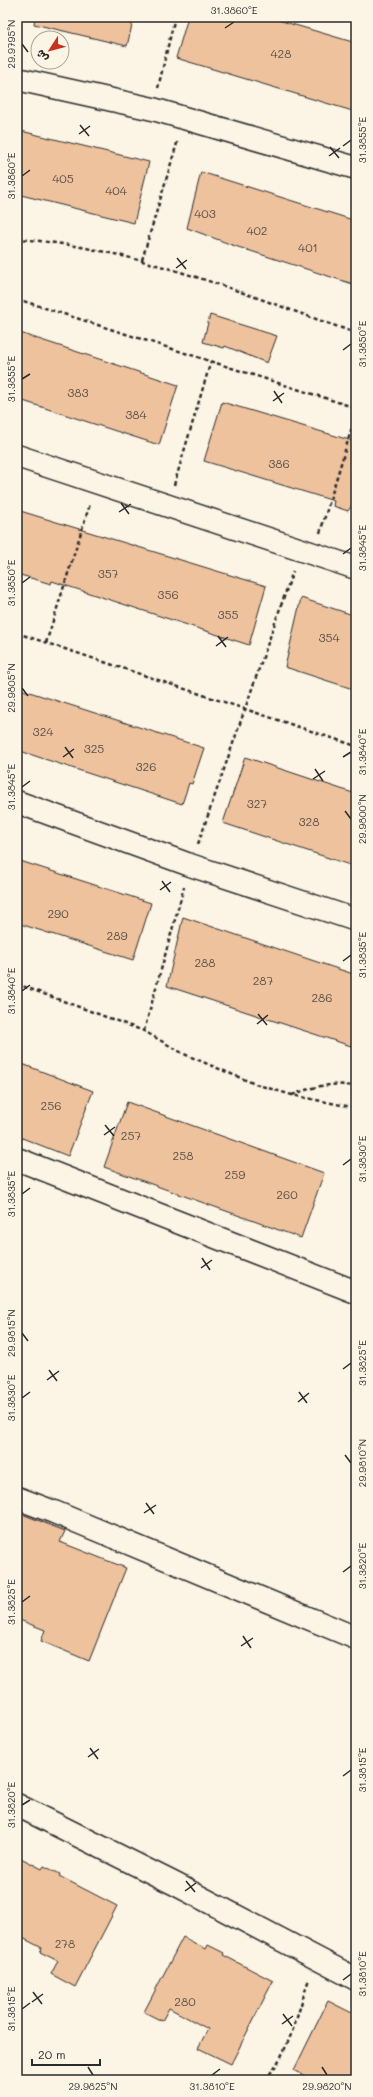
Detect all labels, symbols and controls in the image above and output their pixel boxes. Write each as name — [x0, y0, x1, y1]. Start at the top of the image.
text: 31.3860°E — [211, 3, 258, 17]
text: 29.9795°N — [4, 20, 18, 68]
north arrow — [30, 30, 70, 70]
house number: 428 — [271, 45, 292, 61]
text: ش — [32, 47, 51, 65]
text: 31.3855°E — [355, 117, 369, 163]
text: 31.3860°E — [4, 152, 18, 200]
house number: 405 — [52, 170, 74, 186]
house number: 404 — [105, 182, 127, 198]
house number: 403 — [194, 205, 216, 221]
house number: 402 — [246, 222, 268, 238]
house number: 401 — [298, 239, 318, 255]
text: 31.3850°E — [355, 320, 369, 367]
text: 31.3855°E — [4, 356, 18, 402]
house number: 383 — [67, 384, 89, 400]
house number: 384 — [125, 406, 147, 422]
house number: 386 — [268, 455, 290, 471]
text: 31.3845°E — [355, 524, 369, 571]
text: 31.3850°E — [4, 559, 18, 606]
house number: 357 — [98, 565, 119, 581]
house number: 356 — [157, 586, 179, 602]
house number: 355 — [217, 606, 239, 622]
house number: 354 — [318, 629, 340, 645]
text: 29.9805°N — [4, 663, 18, 713]
house number: 324 — [33, 723, 53, 739]
text: 31.3840°E — [355, 728, 369, 775]
house number: 325 — [84, 740, 104, 756]
house number: 326 — [136, 758, 156, 774]
text: 31.3845°E — [4, 763, 18, 810]
text: 29.9800°N — [355, 794, 369, 844]
house number: 327 — [247, 795, 268, 811]
house number: 328 — [299, 813, 319, 829]
house number: 290 — [47, 905, 69, 921]
house number: 289 — [106, 927, 128, 943]
text: 31.3835°E — [355, 932, 369, 978]
house number: 288 — [194, 954, 216, 970]
text: 31.3840°E — [4, 967, 18, 1014]
house number: 287 — [253, 972, 274, 988]
house number: 286 — [311, 989, 333, 1005]
house number: 256 — [41, 1097, 61, 1113]
house number: 257 — [121, 1127, 142, 1143]
text: 31.3830°E — [355, 1135, 369, 1182]
house number: 258 — [173, 1147, 193, 1163]
house number: 259 — [225, 1166, 245, 1182]
text: 31.3835°E — [4, 1171, 18, 1217]
house number: 260 — [276, 1186, 298, 1202]
text: 29.9815°N — [4, 1309, 18, 1357]
text: 31.3825°E — [355, 1340, 369, 1386]
text: 31.3830°E — [4, 1374, 18, 1421]
text: 29.9810°N — [355, 1439, 369, 1487]
text: 31.3820°E — [355, 1542, 369, 1589]
text: 31.3825°E — [4, 1579, 18, 1625]
text: 31.3815°E — [355, 1747, 369, 1793]
text: 31.3820°E — [4, 1781, 18, 1828]
house number: 278 — [55, 1935, 75, 1951]
text: 31.3810°E — [355, 1951, 369, 1997]
text: 31.3815°E — [4, 1986, 18, 2032]
house number: 280 — [174, 1993, 196, 2009]
scale bar — [32, 2041, 100, 2067]
text: 20 m — [38, 2046, 66, 2062]
text: 29.9825°N — [68, 2079, 118, 2093]
text: 31.3810°E — [189, 2079, 235, 2093]
text: 29.9820°N — [302, 2079, 352, 2093]

